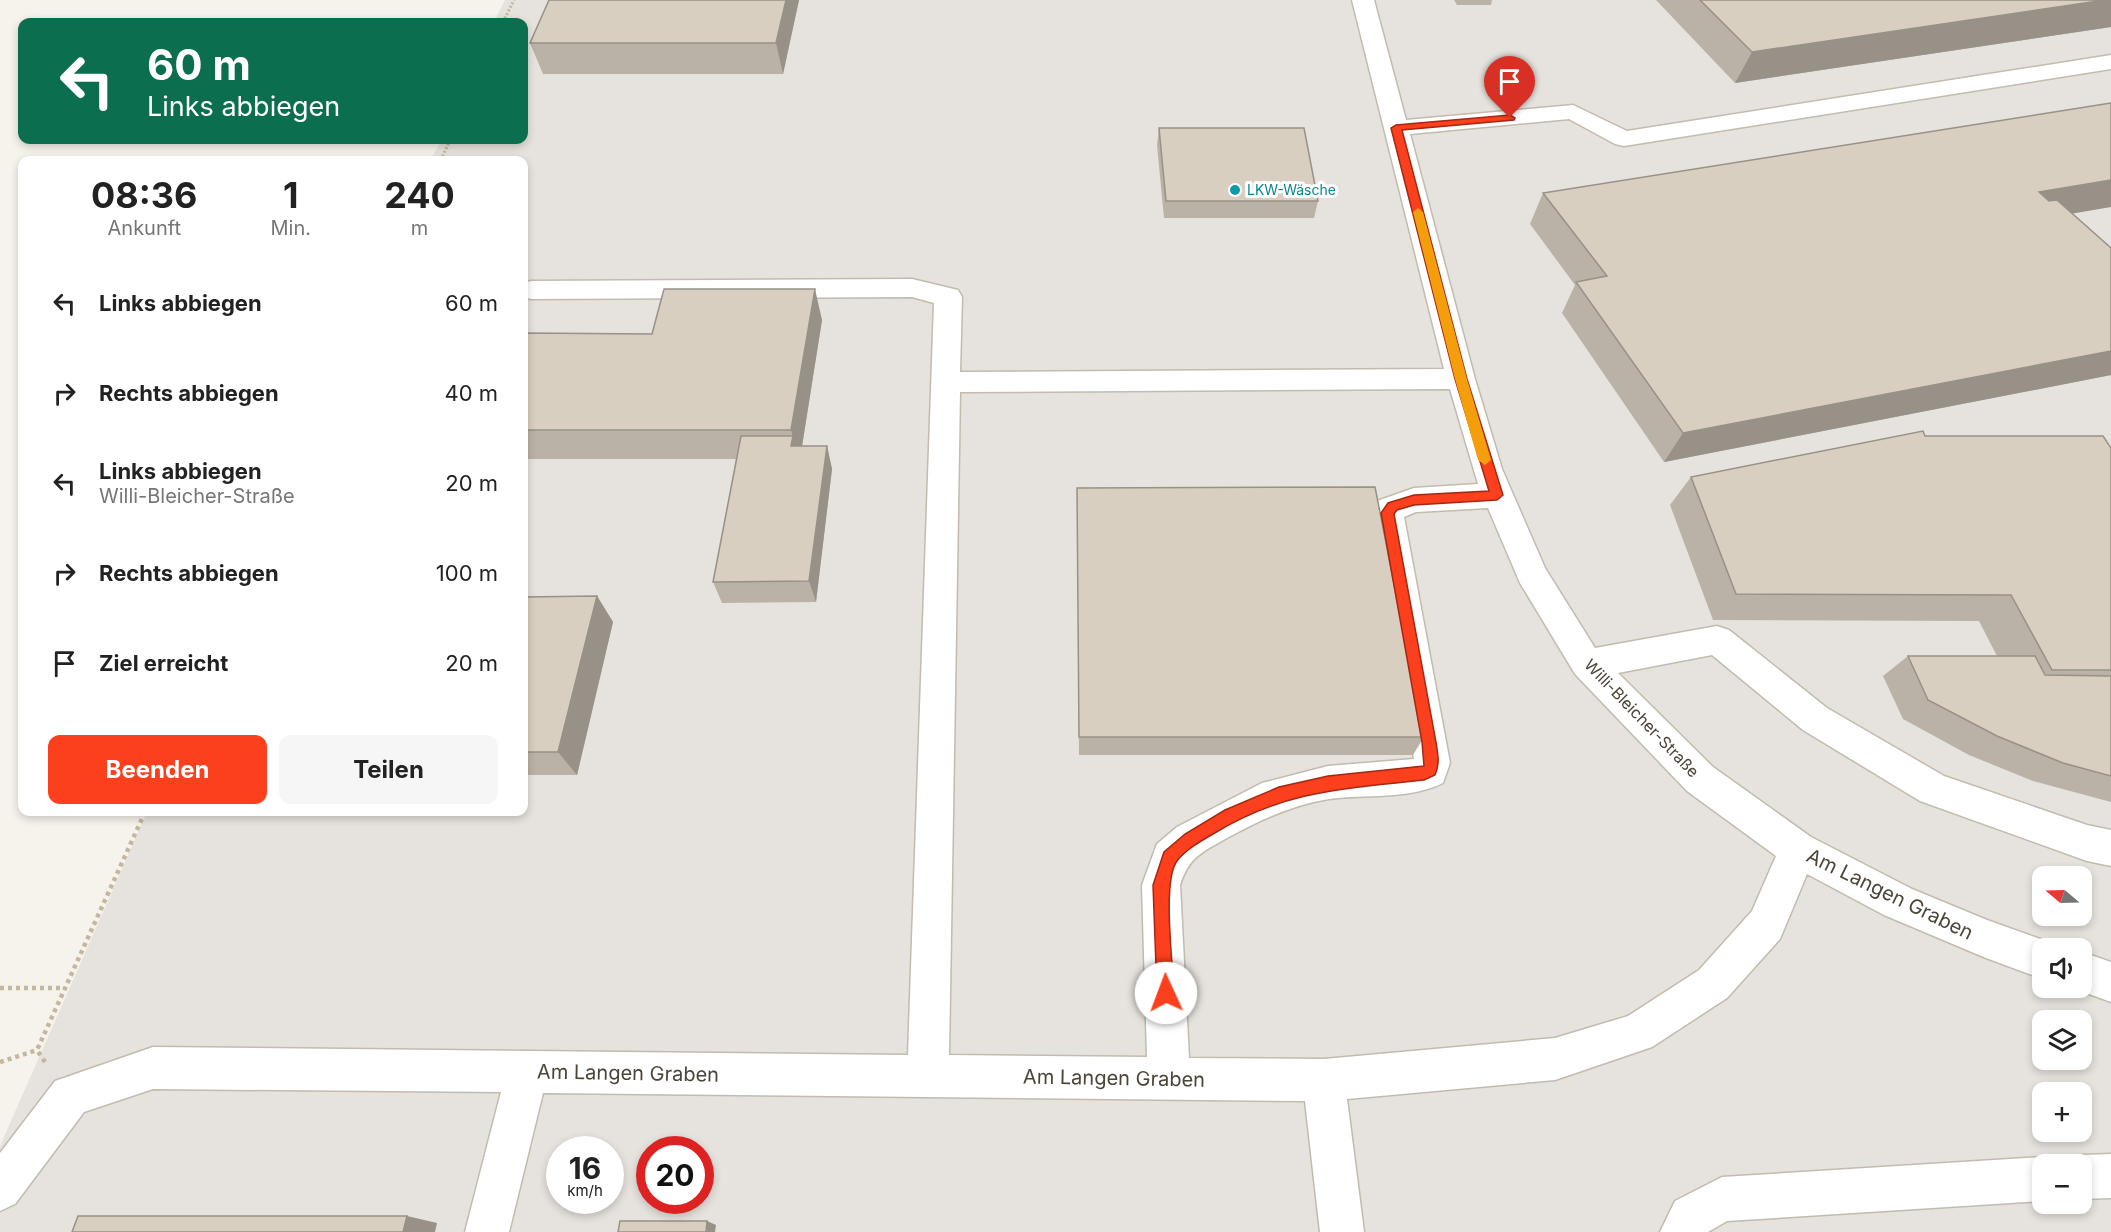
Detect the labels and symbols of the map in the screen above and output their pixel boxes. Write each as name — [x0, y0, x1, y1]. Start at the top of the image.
pin — [1484, 56, 1535, 118]
place label: LKW-Wäsche — [1247, 181, 1336, 198]
marker: LKW-Wäsche — [1228, 183, 1242, 197]
street label: Willi-Bleicher-Straße — [1580, 655, 1704, 781]
street label: Am Langen Graben — [1803, 843, 1977, 945]
north arrow — [2032, 866, 2092, 926]
position arrow — [1134, 961, 1198, 1025]
street label: Am Langen Graben — [537, 1059, 719, 1087]
street label: Am Langen Graben — [1023, 1064, 1205, 1092]
speed limit sign: 20 — [636, 1136, 714, 1214]

